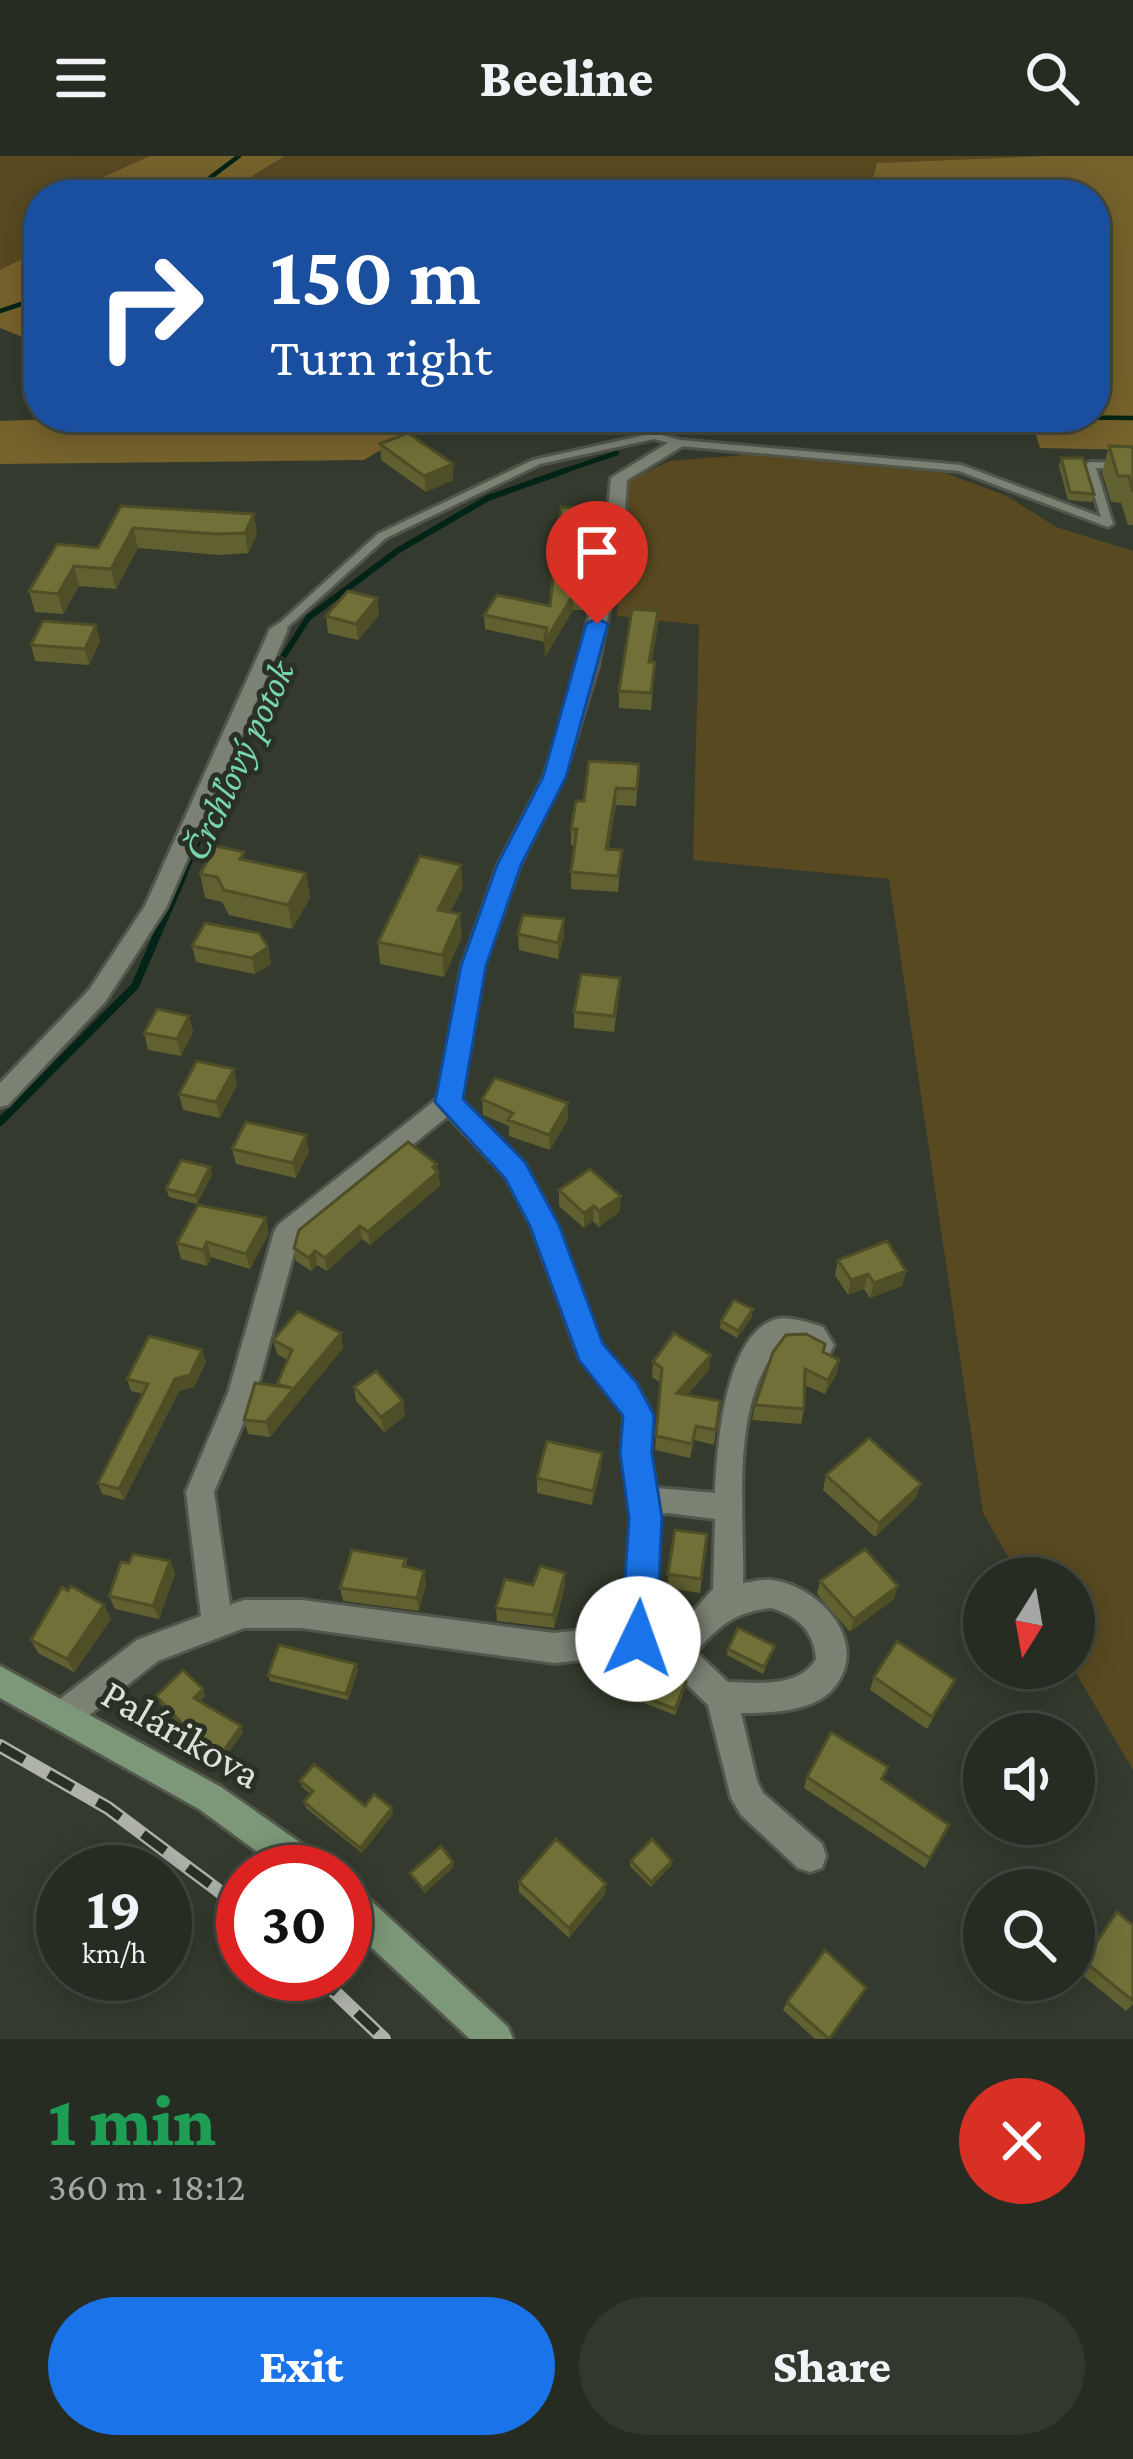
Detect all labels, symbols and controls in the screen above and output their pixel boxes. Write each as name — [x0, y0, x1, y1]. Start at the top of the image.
icon: menu — [48, 45, 114, 111]
icon: search — [1019, 45, 1085, 111]
text: Beeline — [479, 48, 654, 108]
icon: right — [72, 228, 228, 384]
text: 150 m — [270, 229, 481, 322]
text: Turn right — [270, 327, 492, 387]
pin — [546, 501, 648, 624]
icon: arrive — [564, 519, 630, 585]
water label: Črchľový potok — [173, 652, 304, 867]
north arrow — [963, 1557, 1095, 1689]
map controls — [963, 1557, 1095, 2001]
position arrow — [575, 1576, 701, 1702]
street label: Palárikova — [94, 1669, 269, 1798]
button: sound — [963, 1713, 1095, 1845]
speed limit sign: 30 — [216, 1845, 372, 2001]
button: search — [963, 1869, 1095, 2001]
text: 19 — [86, 1874, 142, 1941]
text: km/h — [82, 1936, 146, 1969]
button: close — [959, 2078, 1085, 2204]
text: 1 min — [48, 2080, 216, 2160]
text: 360 m · 18:12 — [48, 2165, 245, 2208]
button: Exit — [48, 2297, 555, 2435]
button: Share — [579, 2297, 1085, 2435]

